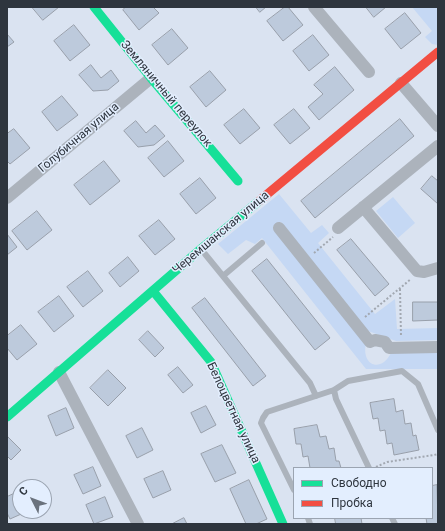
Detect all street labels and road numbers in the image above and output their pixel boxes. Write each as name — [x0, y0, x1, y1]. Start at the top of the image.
street label: Земляничный переулок — [117, 38, 215, 150]
street label: Голубичная улица — [36, 100, 122, 176]
street label: Черемшанская улица — [170, 188, 272, 278]
street label: Белоцветная улица — [203, 360, 263, 466]

